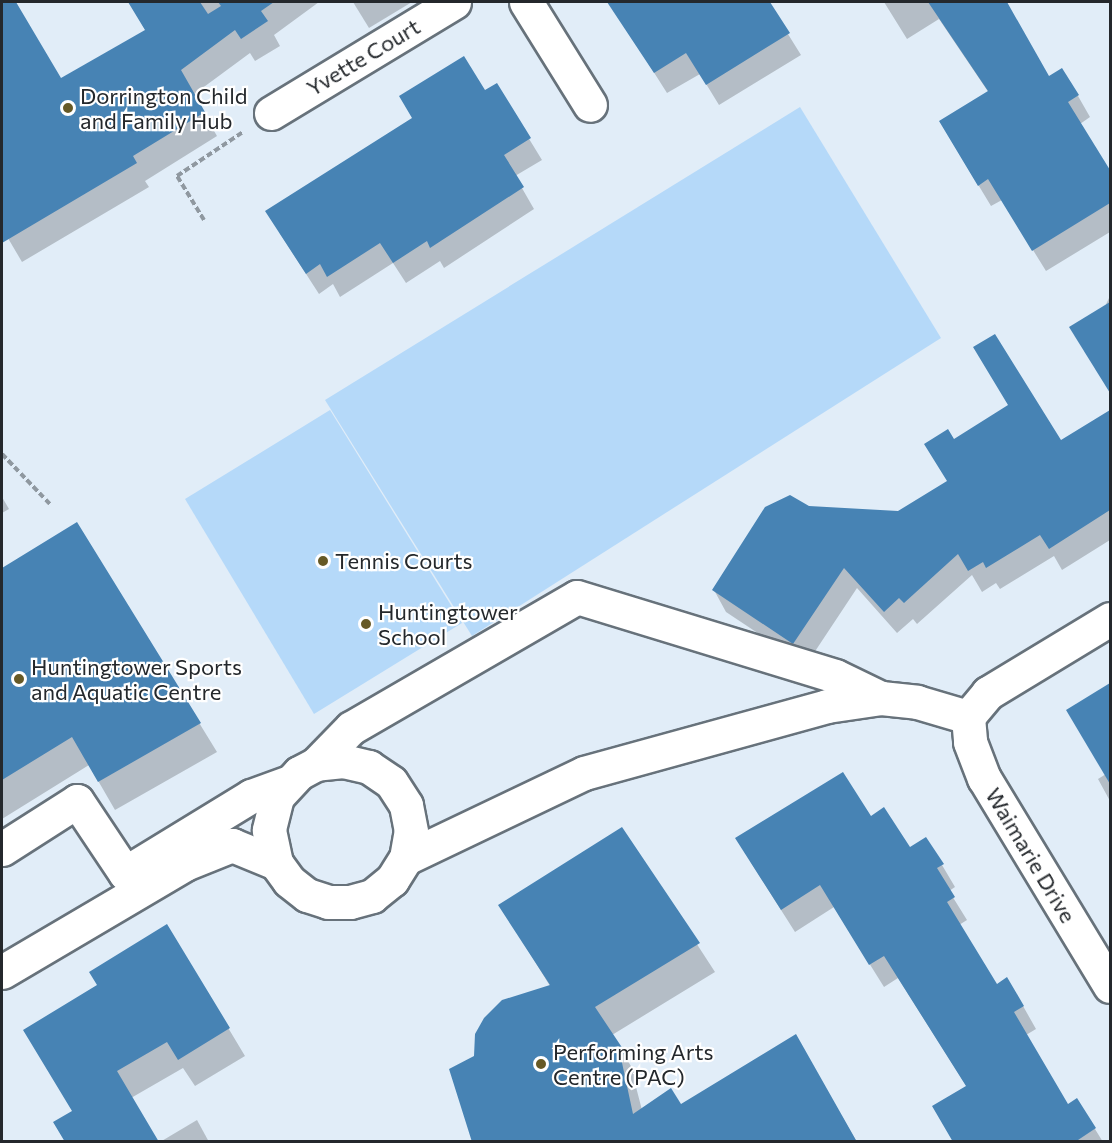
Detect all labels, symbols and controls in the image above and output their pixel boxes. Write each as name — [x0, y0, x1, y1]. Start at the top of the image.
street label: Yvette Court — [302, 13, 424, 101]
place label: Dorrington Child and Family Hub — [80, 82, 248, 134]
marker: Dorrington Child and Family Hub — [61, 101, 75, 115]
place label: Tennis Courts — [335, 548, 472, 574]
marker: Tennis Courts — [316, 554, 330, 568]
place label: Huntingtower School — [378, 598, 518, 650]
marker: Huntingtower School — [359, 617, 373, 631]
place label: Huntingtower Sports and Aquatic Centre — [31, 653, 242, 704]
marker: Huntingtower Sports and Aquatic Centre — [12, 672, 26, 686]
street label: Waimarie Drive — [980, 783, 1082, 927]
place label: Performing Arts Centre (PAC) — [553, 1038, 713, 1090]
marker: Performing Arts Centre (PAC) — [534, 1057, 548, 1071]

